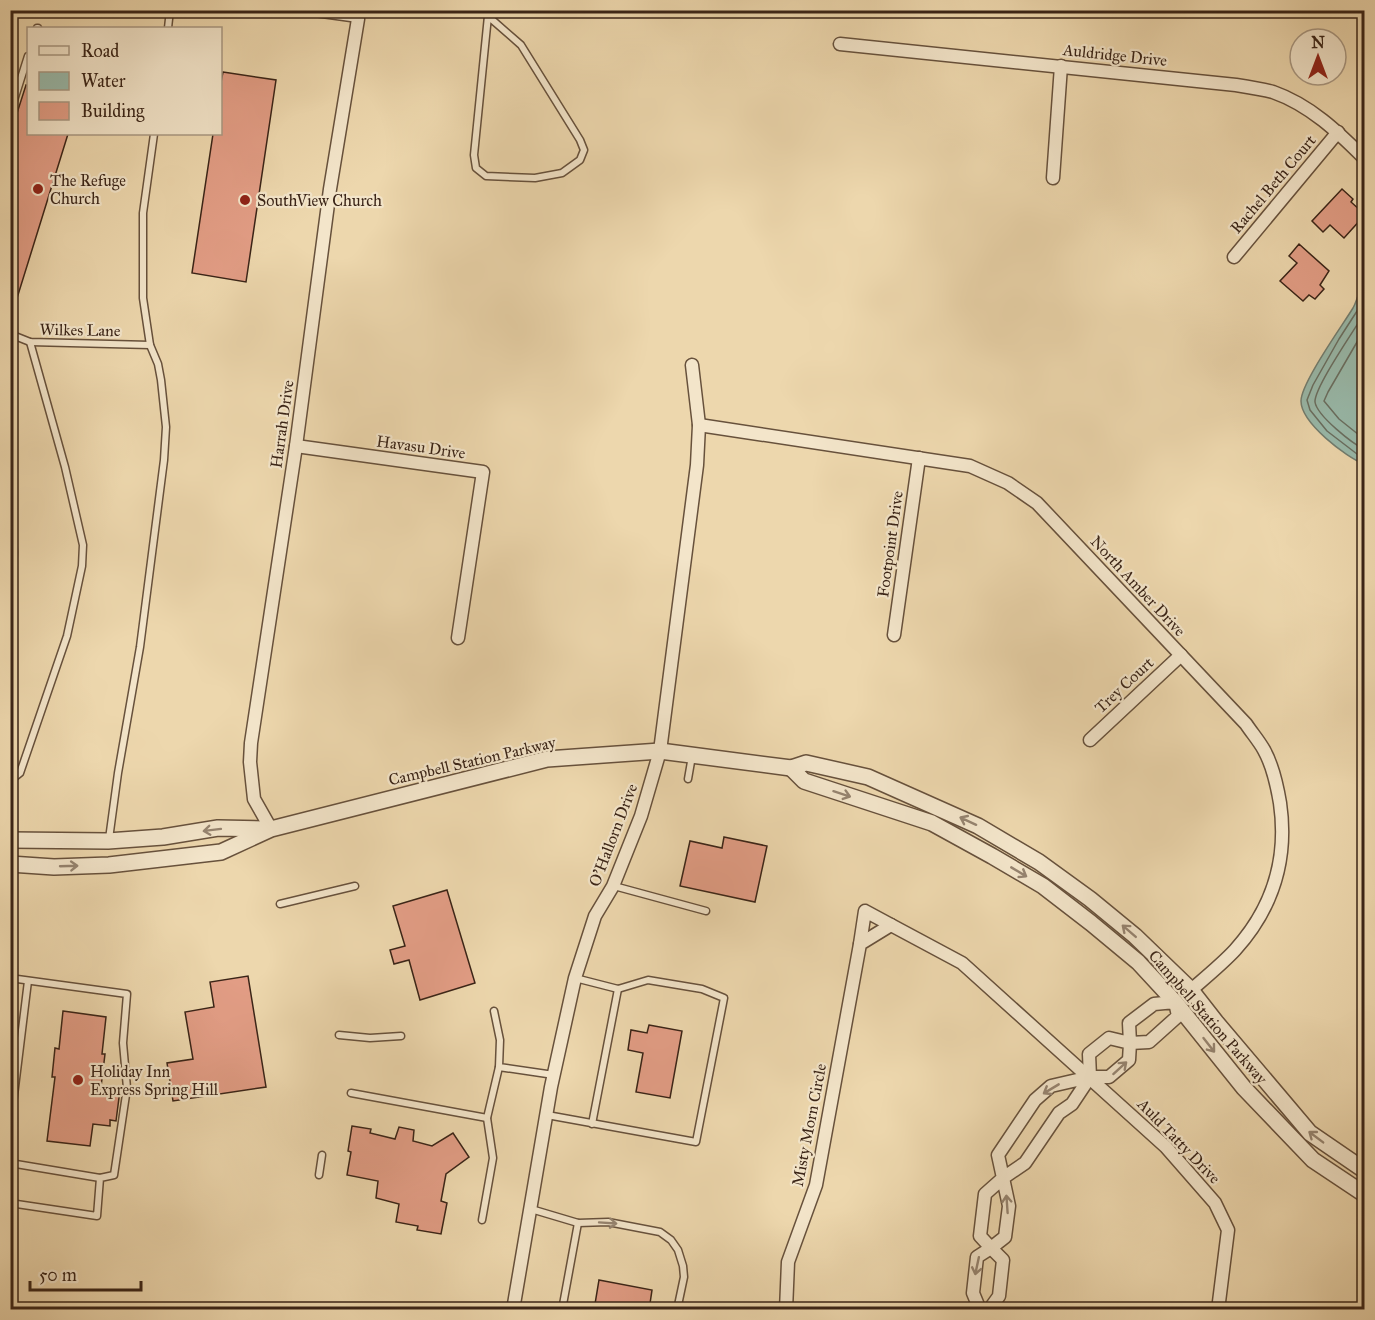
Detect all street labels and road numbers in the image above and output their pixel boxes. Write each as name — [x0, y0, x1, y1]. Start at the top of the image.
street label: Auldridge Drive — [1061, 40, 1168, 71]
street label: Rachel Beth Court — [1226, 131, 1320, 237]
street label: Wilkes Lane — [39, 320, 121, 340]
street label: Harrah Drive — [266, 378, 298, 469]
street label: Havasu Drive — [375, 431, 467, 463]
street label: Footpoint Drive — [873, 489, 907, 599]
street label: North Amber Drive — [1087, 532, 1190, 640]
street label: Trey Court — [1091, 653, 1158, 717]
street label: Campbell Station Parkway — [387, 732, 558, 789]
street label: O'Hallorn Drive — [585, 781, 641, 889]
street label: Campbell Station Parkway — [1145, 946, 1272, 1088]
street label: Misty Morn Circle — [788, 1062, 830, 1188]
street label: Auld Tatty Drive — [1133, 1094, 1225, 1188]

